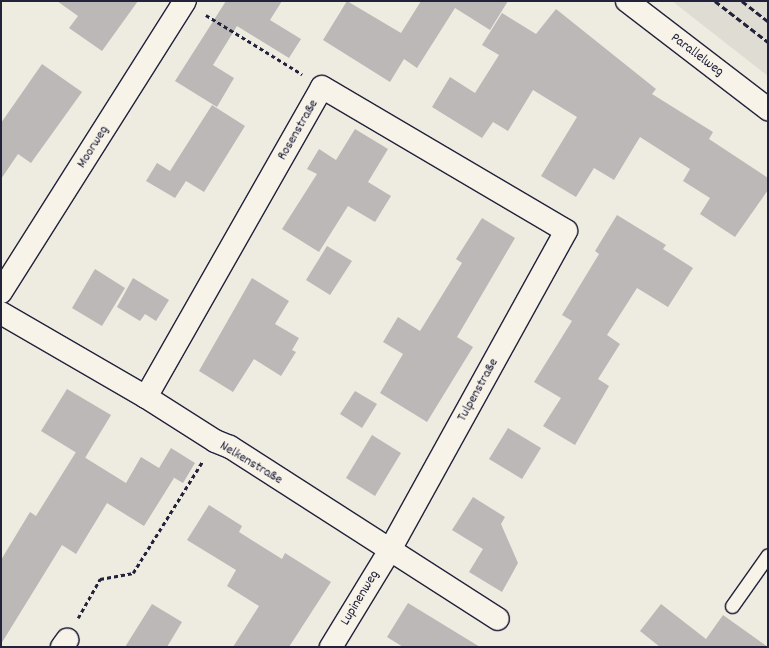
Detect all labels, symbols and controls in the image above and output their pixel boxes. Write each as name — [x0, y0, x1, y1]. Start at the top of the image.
street label: Parallelweg — [667, 30, 727, 80]
street label: Rosenstraße — [274, 97, 322, 163]
street label: Moorweg — [73, 123, 113, 171]
street label: Tulpenstraße — [454, 355, 502, 425]
street label: Nelkenstraße — [216, 438, 286, 488]
street label: Lupinenweg — [337, 567, 383, 629]

